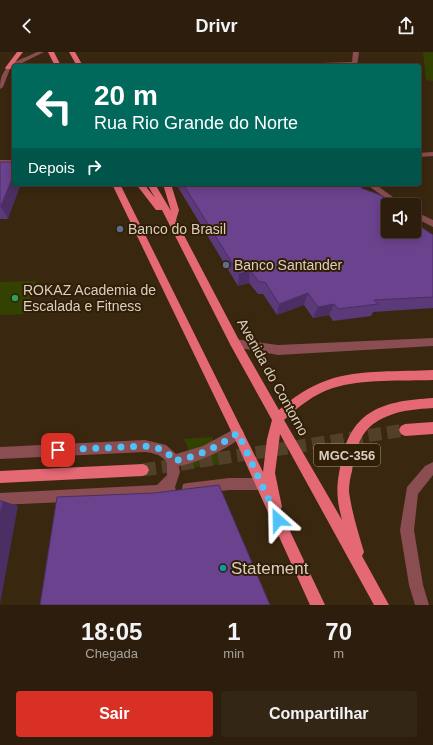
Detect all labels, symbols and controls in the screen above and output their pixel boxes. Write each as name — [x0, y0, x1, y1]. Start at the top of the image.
icon: back — [16, 15, 38, 37]
icon: share — [395, 15, 417, 37]
text: Drivr — [195, 16, 238, 36]
icon: left — [28, 80, 80, 132]
text: 20 m — [94, 80, 158, 111]
text: Rua Rio Grande do Norte — [94, 113, 298, 133]
icon: right — [83, 156, 105, 178]
text: Depois — [28, 159, 75, 176]
map controls — [381, 198, 421, 238]
button: sound — [381, 198, 421, 238]
place label: Banco do Brasil — [128, 221, 226, 237]
marker: Banco do Brasil — [115, 224, 125, 234]
place label: Banco Santander — [234, 257, 343, 273]
marker: Banco Santander — [221, 260, 231, 270]
place label: ROKAZ Academia de Escalada e Fitness — [23, 282, 156, 314]
marker: ROKAZ Academia de Escalada e Fitness — [10, 293, 20, 303]
street label: Avenida do Contorno — [234, 316, 312, 438]
pin — [41, 433, 75, 467]
icon: arrive — [47, 439, 69, 461]
road number: MGC-356 — [314, 444, 380, 466]
position arrow — [257, 499, 299, 541]
place label: Statement — [231, 559, 309, 578]
marker: Statement — [218, 563, 228, 573]
text: 18:05 — [81, 618, 142, 645]
text: 1 — [227, 618, 241, 645]
text: 70 — [325, 618, 352, 645]
text: Chegada — [85, 646, 138, 661]
text: min — [223, 646, 244, 661]
text: m — [333, 646, 344, 661]
button: Sair — [16, 691, 213, 737]
button: Compartilhar — [221, 691, 417, 737]

